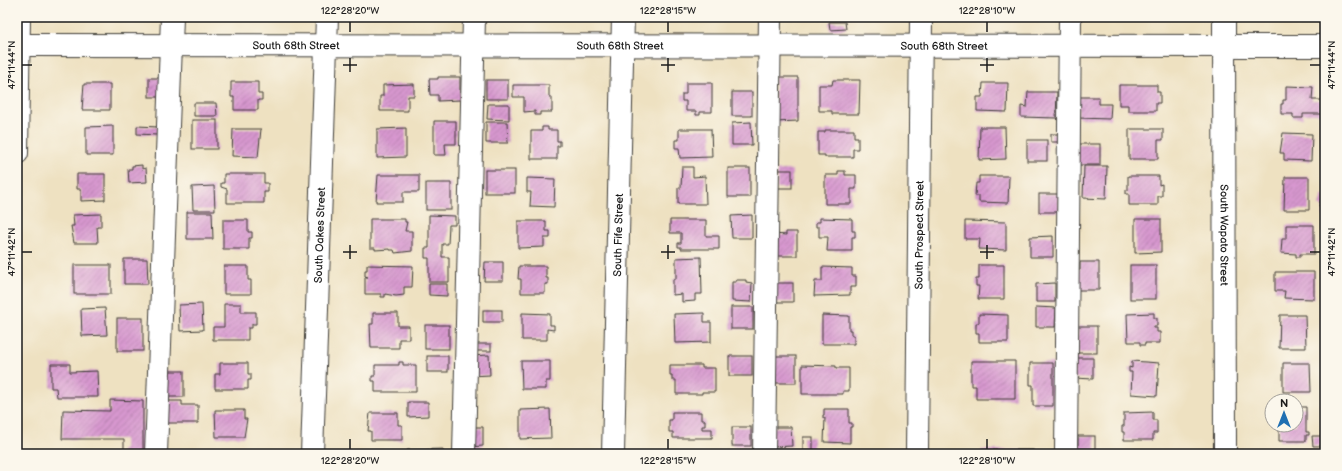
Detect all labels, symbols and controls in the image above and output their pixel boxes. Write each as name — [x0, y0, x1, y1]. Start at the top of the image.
text: 122°28'20"W — [321, 5, 379, 17]
text: 122°28'15"W — [640, 5, 696, 17]
text: 122°28'10"W — [959, 5, 1015, 17]
street label: South 68th Street — [252, 39, 340, 52]
street label: South 68th Street — [576, 39, 664, 52]
street label: South 68th Street — [900, 39, 988, 52]
text: 47°11'44"N — [6, 40, 18, 90]
text: 47°11'44"N — [1326, 40, 1338, 90]
street label: South Prospect Street — [912, 180, 926, 290]
street label: South Wapato Street — [1218, 184, 1231, 286]
street label: South Oakes Street — [311, 186, 328, 283]
street label: South Fife Street — [611, 193, 625, 277]
text: 47°11'42"N — [6, 228, 18, 276]
text: 47°11'42"N — [1326, 228, 1338, 276]
north arrow — [1264, 393, 1304, 433]
text: N — [1280, 397, 1288, 410]
text: 122°28'20"W — [321, 455, 379, 467]
text: 122°28'15"W — [640, 455, 696, 467]
text: 122°28'10"W — [959, 455, 1015, 467]

